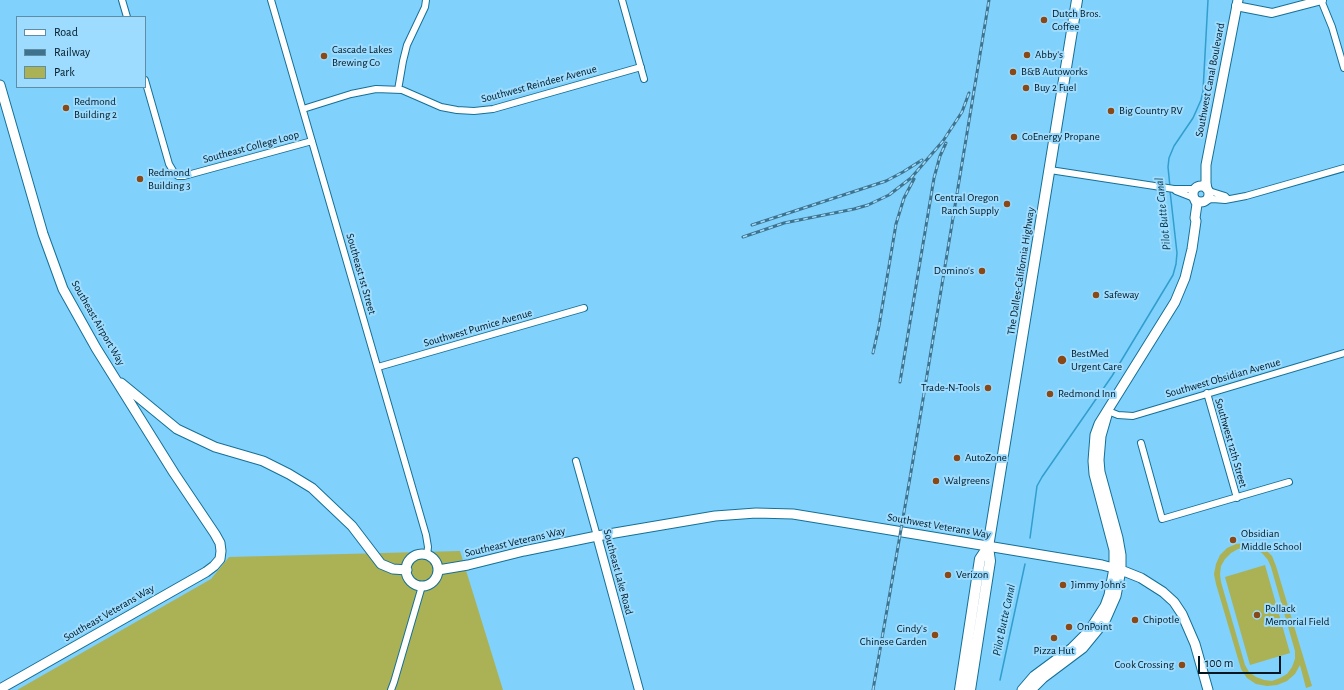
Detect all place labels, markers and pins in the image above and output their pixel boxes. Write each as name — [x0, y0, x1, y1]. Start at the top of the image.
place label: Dutch Bros. Coffee — [1052, 7, 1101, 33]
marker: Dutch Bros. Coffee — [1039, 15, 1049, 25]
place label: Cascade Lakes Brewing Co — [332, 43, 392, 69]
place label: Abby's — [1035, 48, 1063, 62]
marker: Abby's — [1022, 50, 1032, 60]
marker: Cascade Lakes Brewing Co — [319, 51, 329, 61]
place label: B&B Autoworks — [1021, 65, 1088, 79]
marker: B&B Autoworks — [1008, 67, 1018, 77]
place label: Buy 2 Fuel — [1034, 81, 1076, 95]
marker: Buy 2 Fuel — [1021, 83, 1031, 93]
place label: Redmond Building 2 — [74, 95, 117, 121]
marker: Redmond Building 2 — [61, 103, 71, 113]
place label: Big Country RV — [1119, 104, 1183, 118]
marker: Big Country RV — [1106, 106, 1116, 116]
place label: CoEnergy Propane — [1022, 130, 1100, 144]
marker: CoEnergy Propane — [1009, 132, 1019, 142]
place label: Redmond Building 3 — [148, 166, 191, 192]
marker: Redmond Building 3 — [135, 174, 145, 184]
place label: Central Oregon Ranch Supply — [934, 191, 999, 217]
marker: Central Oregon Ranch Supply — [1002, 199, 1012, 209]
place label: Domino's — [934, 264, 974, 278]
marker: Domino's — [977, 266, 987, 276]
place label: Safeway — [1104, 288, 1139, 302]
marker: Safeway — [1091, 290, 1101, 300]
place label: BestMed Urgent Care — [1071, 347, 1122, 373]
marker: BestMed Urgent Care — [1056, 354, 1068, 366]
place label: Trade-N-Tools — [921, 381, 980, 395]
marker: Trade-N-Tools — [983, 383, 993, 393]
place label: Redmond Inn — [1058, 387, 1116, 401]
marker: Redmond Inn — [1045, 389, 1055, 399]
place label: AutoZone — [965, 451, 1007, 465]
marker: AutoZone — [952, 453, 962, 463]
place label: Walgreens — [944, 474, 990, 488]
marker: Walgreens — [931, 476, 941, 486]
place label: Obsidian Middle School — [1241, 527, 1302, 553]
marker: Obsidian Middle School — [1228, 535, 1238, 545]
place label: Verizon — [956, 568, 988, 582]
marker: Verizon — [943, 570, 953, 580]
place label: Jimmy John's — [1071, 578, 1126, 592]
marker: Jimmy John's — [1058, 580, 1068, 590]
place label: Pollack Memorial Field — [1265, 602, 1329, 628]
marker: Pollack Memorial Field — [1252, 610, 1262, 620]
place label: Chipotle — [1143, 613, 1179, 627]
marker: Chipotle — [1130, 615, 1140, 625]
place label: OnPoint — [1077, 620, 1112, 634]
place label: Cindy's Chinese Garden — [860, 622, 927, 648]
marker: OnPoint — [1064, 622, 1074, 632]
marker: Cindy's Chinese Garden — [930, 630, 940, 640]
marker: Pizza Hut — [1049, 633, 1059, 643]
place label: Pizza Hut — [1034, 644, 1074, 658]
place label: Cook Crossing — [1115, 658, 1174, 672]
marker: Cook Crossing — [1177, 660, 1187, 670]

